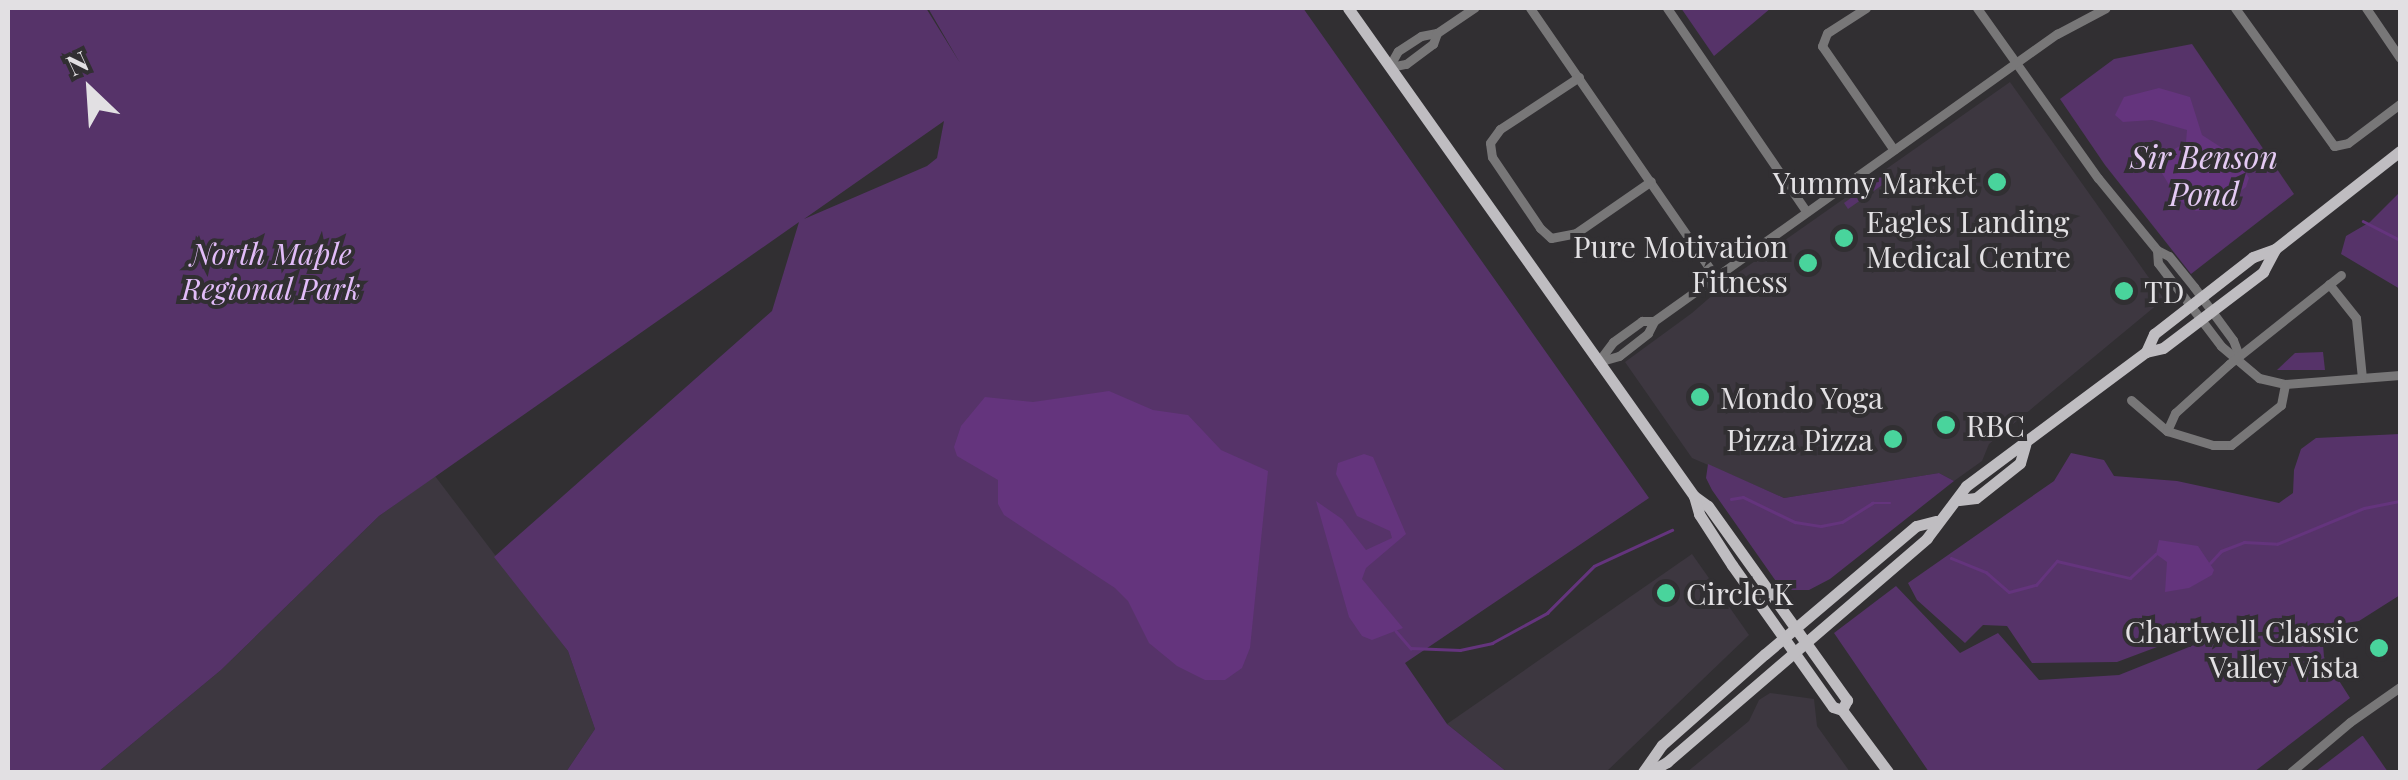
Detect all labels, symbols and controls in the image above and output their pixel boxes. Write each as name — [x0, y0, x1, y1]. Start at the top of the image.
north arrow — [40, 40, 140, 140]
text: N — [60, 41, 94, 83]
water label: Sir Benson Pond — [2130, 138, 2278, 213]
place label: Yummy Market — [1772, 164, 1977, 200]
marker: Yummy Market — [1986, 171, 2008, 193]
place label: Eagles Landing Medical Centre — [1866, 203, 2071, 274]
marker: Eagles Landing Medical Centre — [1831, 225, 1857, 251]
place label: Pure Motivation Fitness — [1573, 228, 1788, 298]
park label: North Maple Regional Park — [181, 235, 361, 306]
marker: Pure Motivation Fitness — [1797, 252, 1819, 274]
place label: TD — [2144, 273, 2184, 309]
marker: TD — [2113, 280, 2135, 302]
place label: Mondo Yoga — [1720, 379, 1884, 415]
marker: Mondo Yoga — [1689, 386, 1711, 408]
place label: RBC — [1966, 407, 2025, 443]
marker: RBC — [1935, 414, 1957, 436]
place label: Pizza Pizza — [1726, 421, 1873, 457]
marker: Pizza Pizza — [1882, 428, 1904, 450]
place label: Circle K — [1686, 575, 1793, 611]
marker: Circle K — [1655, 582, 1677, 604]
place label: Chartwell Classic Valley Vista — [2125, 613, 2359, 684]
marker: Chartwell Classic Valley Vista — [2368, 637, 2390, 659]

